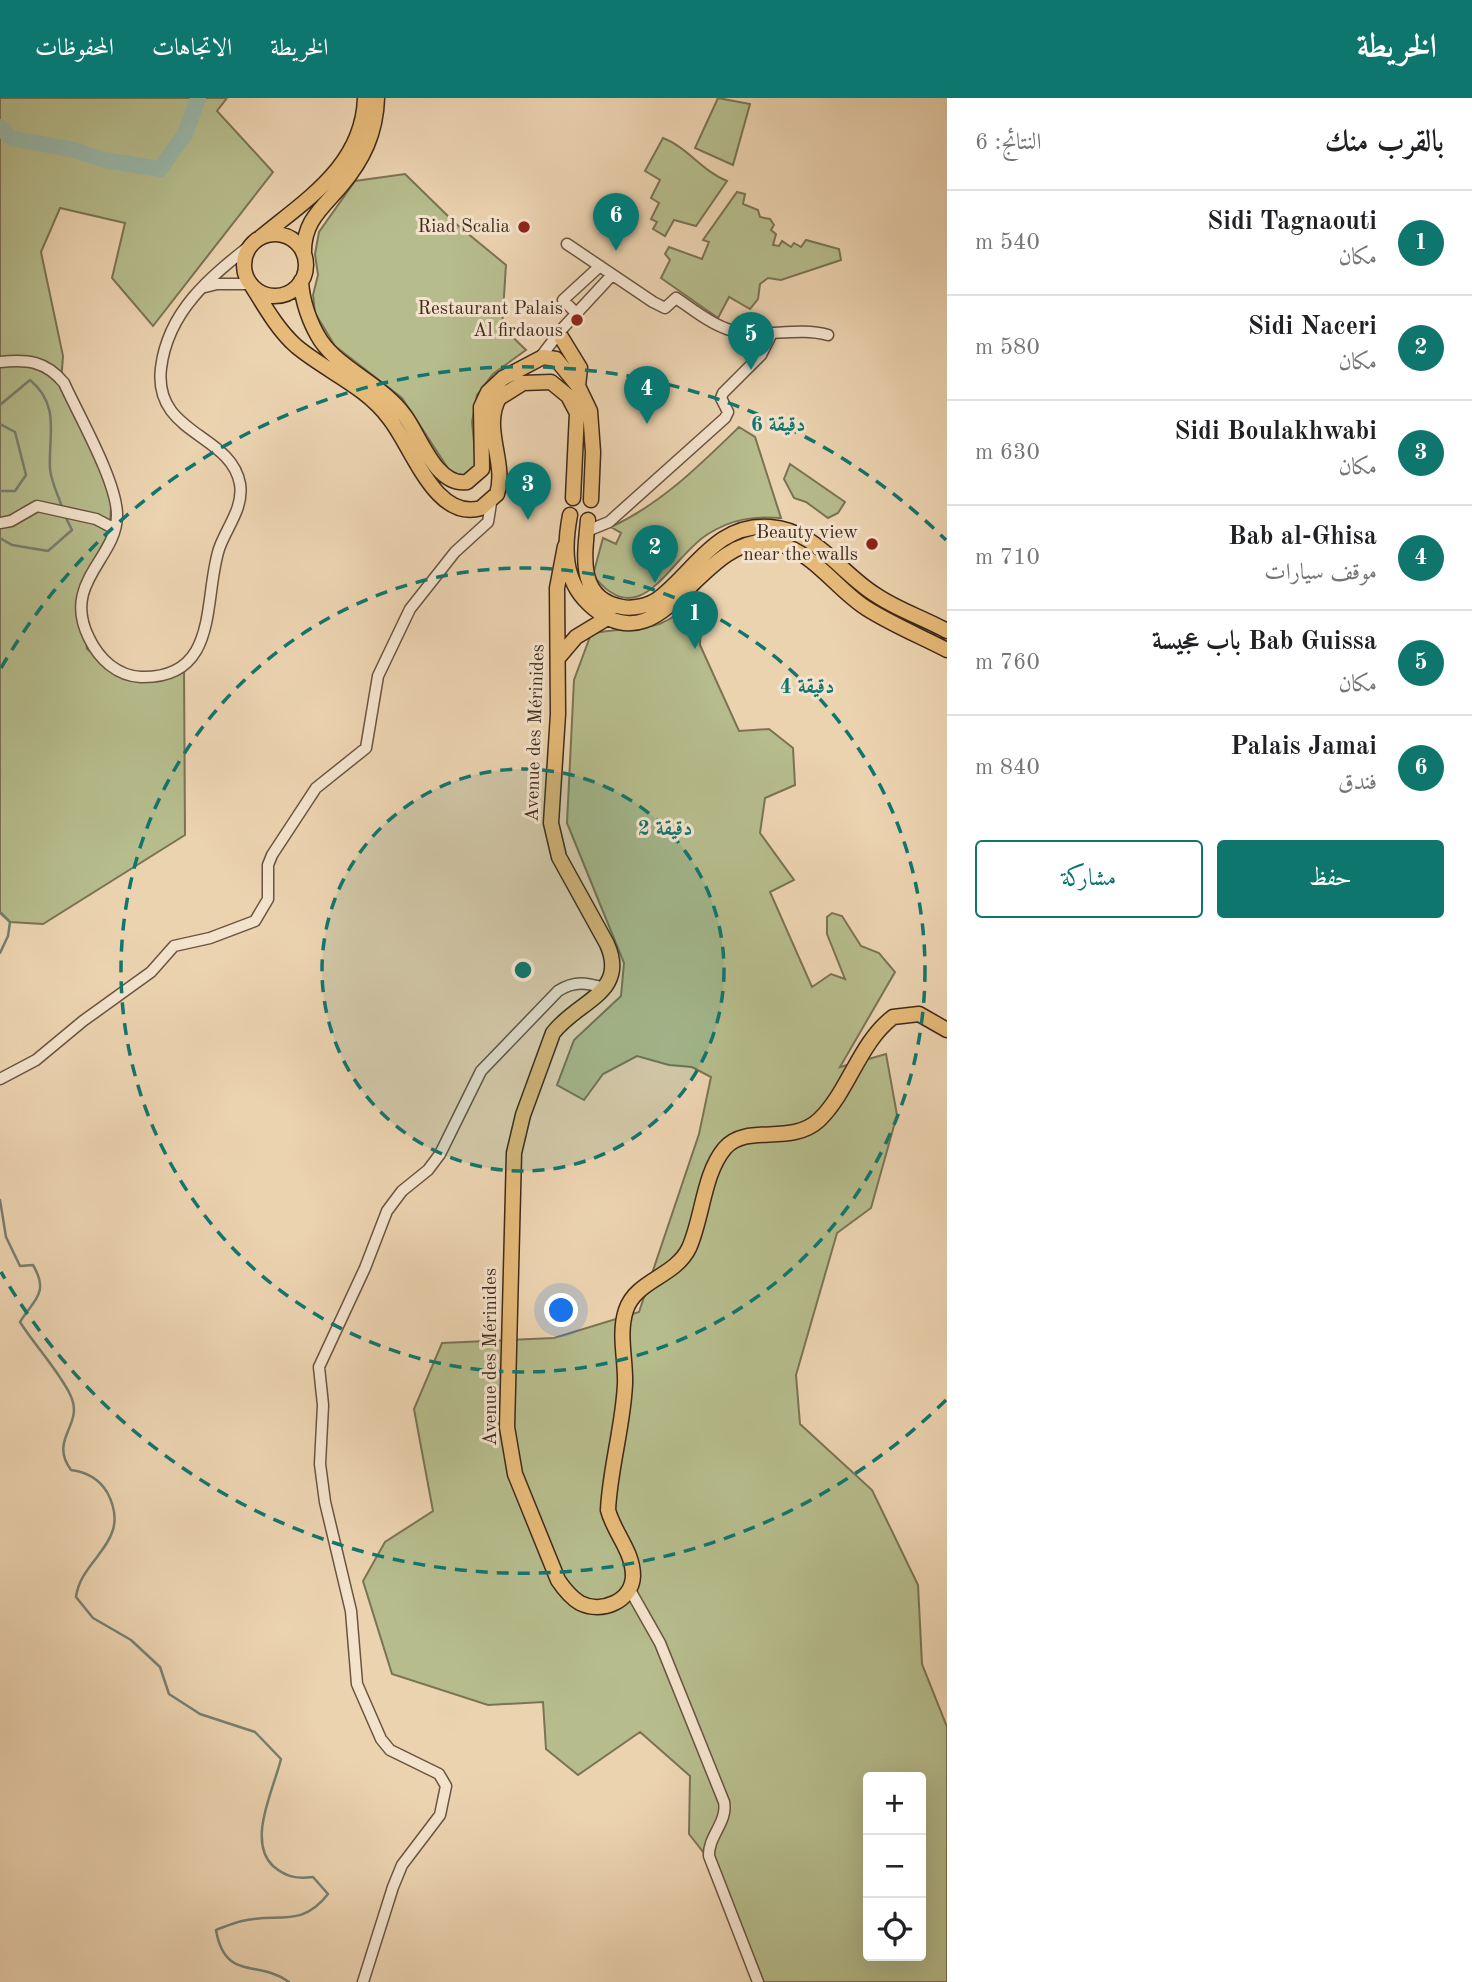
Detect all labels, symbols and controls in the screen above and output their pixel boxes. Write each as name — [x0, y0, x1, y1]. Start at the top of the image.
text: الخريطة — [1357, 32, 1437, 65]
text: المحفوظات — [35, 37, 114, 61]
text: الاتجاهات — [152, 37, 232, 61]
text: الخريطة — [270, 37, 329, 61]
text: بالقرب منك — [1325, 128, 1444, 158]
text: النتائج: 6 — [975, 131, 1042, 154]
pin: 6 — [593, 193, 639, 251]
text: Sidi Tagnaouti — [1207, 209, 1377, 235]
place label: Riad Scalia — [418, 218, 511, 237]
marker: Riad Scalia — [516, 219, 532, 235]
text: 540 m — [975, 231, 1040, 254]
text: 1 — [1414, 231, 1428, 254]
text: مكان — [1338, 246, 1377, 269]
place label: Restaurant Palais Al firdaous — [417, 300, 563, 341]
marker: Restaurant Palais Al firdaous — [569, 312, 585, 328]
pin: 5 — [728, 312, 774, 370]
text: Sidi Naceri — [1248, 314, 1377, 340]
text: 580 m — [975, 336, 1040, 359]
text: 2 — [1414, 336, 1428, 359]
text: مكان — [1338, 351, 1377, 374]
pin: 4 — [624, 366, 670, 424]
text: 6 دقيقة — [751, 415, 805, 436]
text: Sidi Boulakhwabi — [1174, 419, 1377, 445]
text: 630 m — [975, 441, 1040, 464]
text: 3 — [1414, 441, 1428, 464]
text: مكان — [1338, 456, 1377, 479]
pin: 3 — [505, 462, 551, 520]
place label: Beauty view near the walls — [743, 524, 858, 565]
text: Bab al-Ghisa — [1228, 524, 1377, 550]
pin: 2 — [632, 525, 678, 583]
marker: Beauty view near the walls — [864, 536, 880, 552]
text: 710 m — [975, 546, 1040, 569]
text: 4 — [1414, 546, 1428, 569]
text: موقف سيارات — [1264, 561, 1377, 584]
pin: 1 — [672, 591, 718, 649]
text: Bab Guissa باب عجيسة — [1152, 629, 1377, 655]
street label: Avenue des Mérinides — [523, 644, 549, 822]
text: 760 m — [975, 651, 1040, 674]
text: 5 — [1414, 651, 1428, 674]
text: مكان — [1338, 673, 1377, 696]
text: 4 دقيقة — [780, 677, 834, 698]
text: Palais Jamai — [1230, 734, 1377, 760]
text: 840 m — [975, 756, 1040, 779]
text: 6 — [1414, 756, 1428, 779]
text: فندق — [1338, 771, 1377, 794]
text: 2 دقيقة — [638, 819, 692, 840]
button: مشاركة — [975, 840, 1203, 918]
button: حفظ — [1217, 840, 1444, 918]
centre of rings — [511, 958, 535, 982]
street label: Avenue des Mérinides — [482, 1268, 501, 1446]
your location — [544, 1293, 578, 1327]
map controls — [863, 1772, 926, 1961]
button: + — [863, 1772, 926, 1835]
button: − — [863, 1835, 926, 1898]
button: locate — [863, 1898, 926, 1961]

